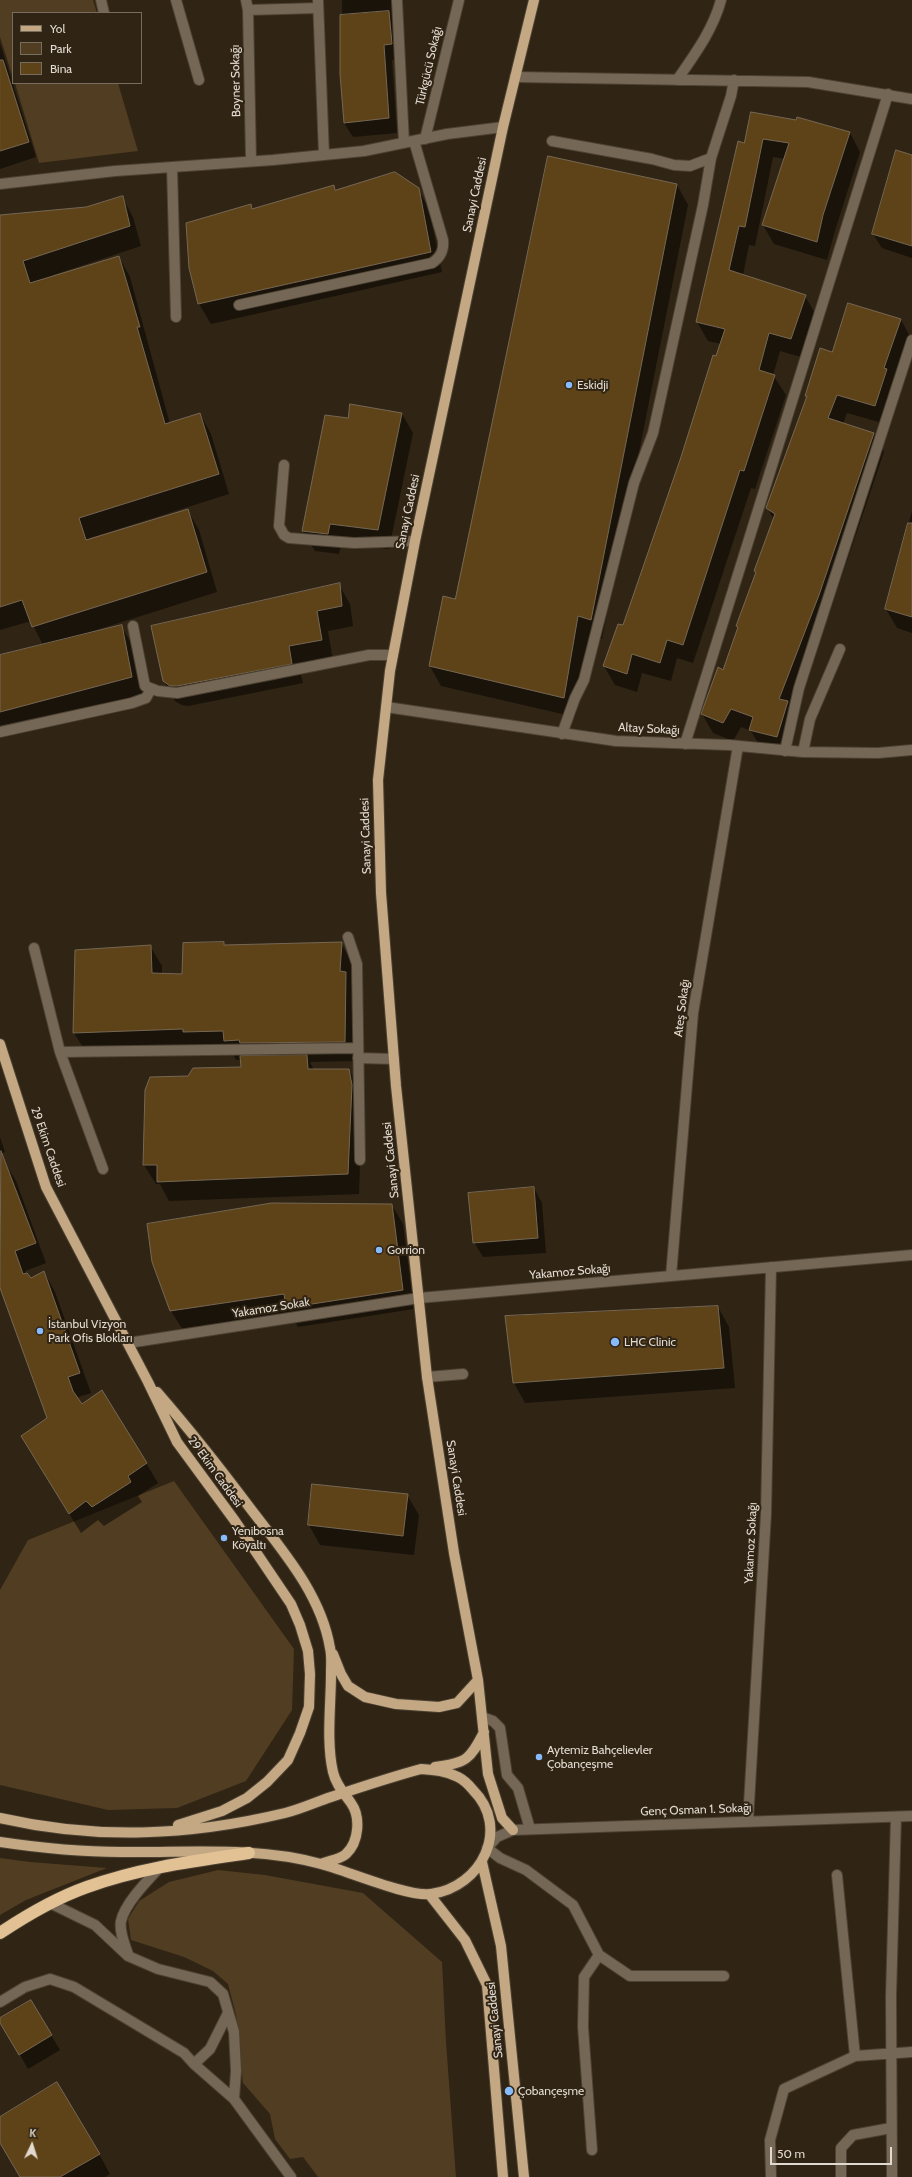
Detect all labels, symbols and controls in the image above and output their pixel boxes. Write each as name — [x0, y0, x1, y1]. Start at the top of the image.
legend — [12, 12, 142, 84]
text: Yol — [50, 21, 65, 36]
street label: Türkgücü Sokağı — [413, 25, 445, 107]
text: Park — [50, 41, 72, 56]
street label: Boyner Sokağı — [228, 45, 244, 117]
text: Bina — [50, 61, 72, 76]
street label: Sanayi Caddesi — [460, 156, 490, 234]
place label: Eskidji — [577, 378, 608, 392]
marker: Eskidji — [564, 380, 574, 390]
street label: Sanayi Caddesi — [393, 473, 423, 551]
street label: Altay Sokağı — [618, 720, 680, 738]
street label: Sanayi Caddesi — [357, 798, 375, 874]
street label: Ateş Sokağı — [671, 978, 693, 1038]
street label: 29 Ekim Caddesi — [28, 1105, 68, 1189]
street label: Sanayi Caddesi — [380, 1121, 402, 1199]
place label: Gorrion — [387, 1243, 425, 1257]
marker: Gorrion — [374, 1245, 384, 1255]
street label: Yakamoz Sokağı — [529, 1261, 611, 1283]
street label: Yakamoz Sokak — [231, 1295, 311, 1321]
place label: İstanbul Vizyon Park Ofis Blokları — [48, 1317, 132, 1345]
marker: İstanbul Vizyon Park Ofis Blokları — [35, 1326, 45, 1336]
place label: LHC Clinic — [624, 1335, 676, 1349]
marker: LHC Clinic — [609, 1336, 621, 1348]
street label: 29 Ekim Caddesi — [185, 1434, 245, 1510]
street label: Sanayi Caddesi — [443, 1439, 469, 1517]
street label: Yakamoz Sokağı — [742, 1502, 760, 1584]
place label: Yenibosna Köyaltı — [232, 1524, 284, 1552]
marker: Yenibosna Köyaltı — [219, 1533, 229, 1543]
place label: Aytemiz Bahçelievler Çobançeşme — [547, 1743, 653, 1771]
marker: Aytemiz Bahçelievler Çobançeşme — [534, 1752, 544, 1762]
street label: Genç Osman 1. Sokağı — [640, 1801, 752, 1819]
street label: Sanayi Caddesi — [484, 1981, 506, 2059]
place label: Çobançeşme — [518, 2084, 584, 2098]
marker: Çobançeşme — [503, 2085, 515, 2097]
north arrow — [12, 2125, 52, 2165]
text: K — [29, 2126, 37, 2140]
scale bar — [772, 2139, 894, 2165]
text: 50 m — [777, 2146, 805, 2161]

